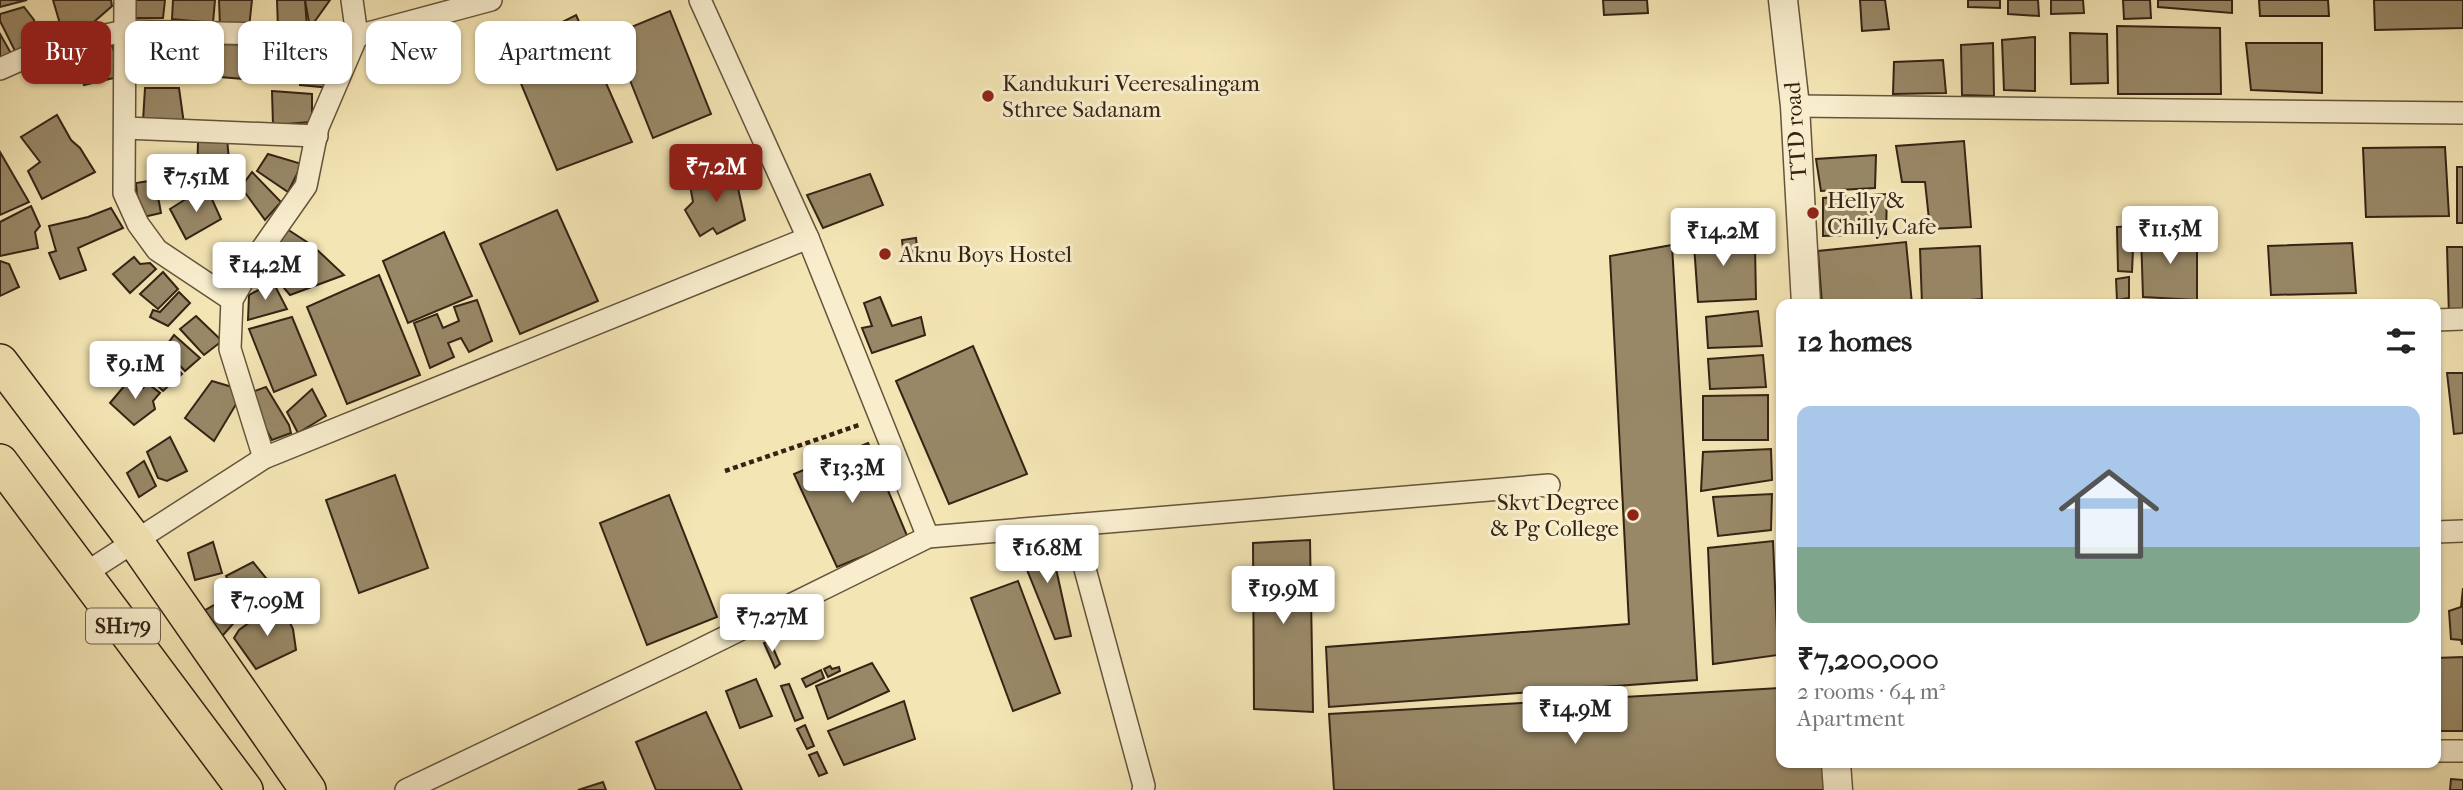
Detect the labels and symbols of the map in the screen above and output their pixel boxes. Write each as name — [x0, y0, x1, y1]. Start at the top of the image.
place label: Kandukuri Veeresalingam Sthree Sadanam — [1002, 70, 1260, 123]
street label: TTD road — [1779, 80, 1812, 181]
marker: Kandukuri Veeresalingam Sthree Sadanam — [980, 88, 996, 104]
pin: ₹7.2M — [667, 144, 765, 204]
pin: ₹7.51M — [139, 154, 253, 214]
place label: Helly & Chilly Cafe — [1827, 187, 1936, 240]
marker: Helly & Chilly Cafe — [1805, 205, 1821, 221]
pin: ₹11.5M — [2113, 206, 2227, 266]
pin: ₹14.2M — [1666, 208, 1780, 268]
place label: Aknu Boys Hostel — [898, 241, 1073, 268]
pin: ₹14.2M — [208, 243, 322, 302]
marker: Aknu Boys Hostel — [877, 246, 893, 262]
pin: ₹9.1M — [86, 342, 184, 401]
pin: ₹13.3M — [795, 446, 909, 505]
place label: Skvt Degree & Pg College — [1490, 489, 1619, 542]
marker: Skvt Degree & Pg College — [1625, 507, 1641, 523]
pin: ₹16.8M — [990, 526, 1104, 585]
pin: ₹19.9M — [1226, 566, 1340, 626]
pin: ₹7.09M — [210, 578, 324, 638]
pin: ₹7.27M — [715, 594, 829, 654]
road number: SH179 — [86, 608, 160, 644]
pin: ₹14.9M — [1518, 686, 1632, 746]

